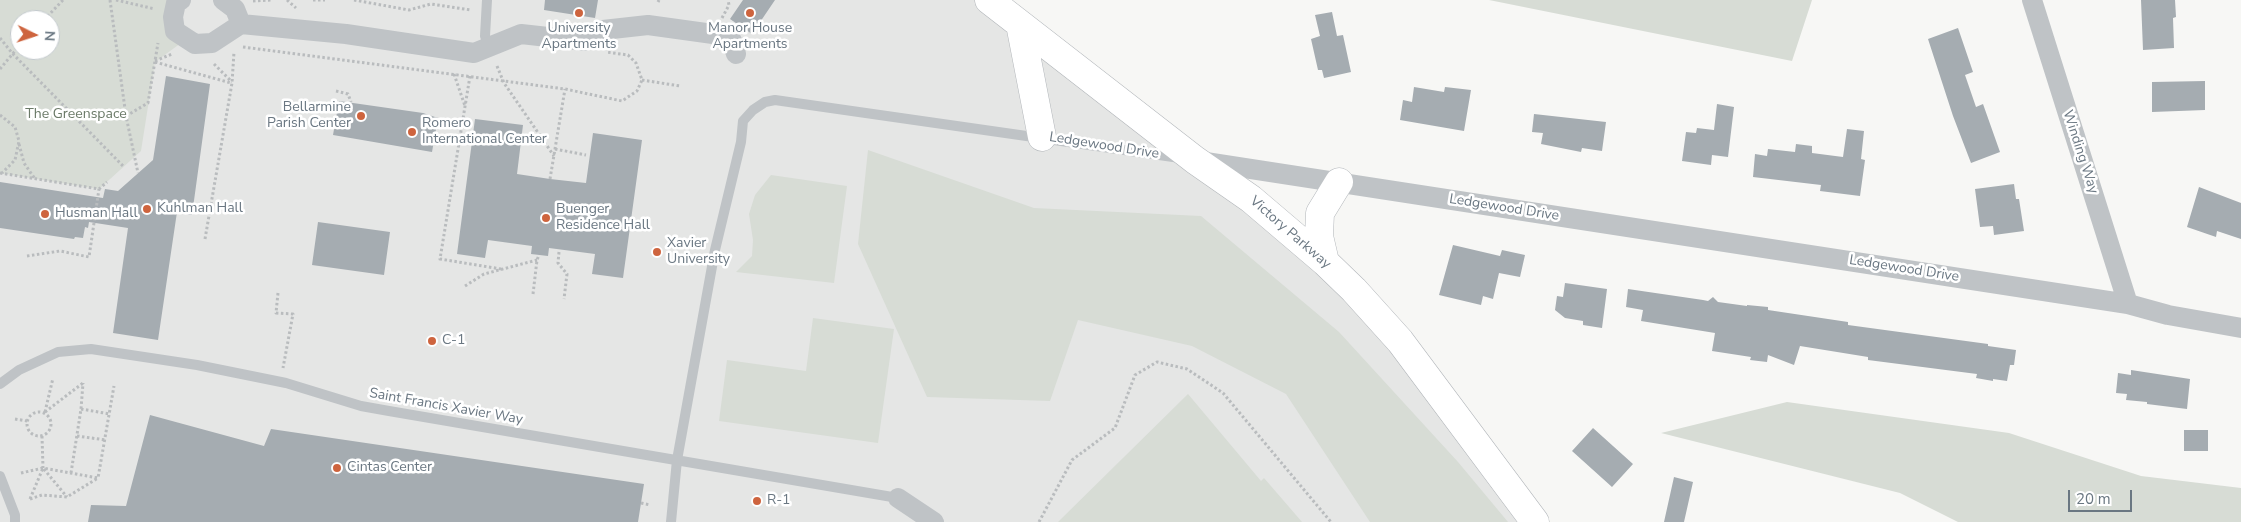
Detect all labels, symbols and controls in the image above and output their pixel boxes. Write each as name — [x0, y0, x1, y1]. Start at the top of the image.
marker: University Apartments — [573, 7, 585, 19]
marker: Manor House Apartments — [744, 7, 756, 19]
north arrow — [10, 10, 60, 60]
place label: University Apartments — [541, 21, 617, 54]
place label: Manor House Apartments — [708, 21, 792, 54]
text: N — [40, 30, 59, 42]
place label: Bellarmine Parish Center — [267, 100, 351, 132]
park label: The Greenspace — [25, 107, 127, 123]
street label: Winding Way — [2059, 108, 2101, 196]
marker: Bellarmine Parish Center — [355, 110, 367, 122]
place label: Romero International Center — [422, 116, 547, 148]
marker: Romero International Center — [406, 126, 418, 138]
street label: Ledgewood Drive — [1048, 129, 1160, 163]
street label: Ledgewood Drive — [1448, 191, 1560, 225]
street label: Victory Parkway — [1246, 193, 1334, 273]
place label: Kuhlman Hall — [157, 201, 243, 217]
place label: Buenger Residence Hall — [556, 202, 650, 234]
marker: Kuhlman Hall — [141, 203, 153, 215]
place label: Husman Hall — [55, 206, 138, 222]
marker: Husman Hall — [39, 208, 51, 220]
marker: Buenger Residence Hall — [540, 212, 552, 224]
place label: Xavier University — [667, 236, 730, 268]
marker: Xavier University — [651, 246, 663, 258]
street label: Ledgewood Drive — [1848, 252, 1960, 286]
place label: C-1 — [442, 333, 465, 349]
marker: C-1 — [426, 335, 438, 347]
street label: Saint Francis Xavier Way — [368, 385, 524, 429]
place label: Cintas Center — [347, 460, 432, 476]
marker: Cintas Center — [331, 462, 343, 474]
scale bar — [2071, 480, 2135, 512]
text: 20 m — [2076, 489, 2111, 509]
place label: R-1 — [767, 493, 790, 509]
marker: R-1 — [751, 495, 763, 507]

